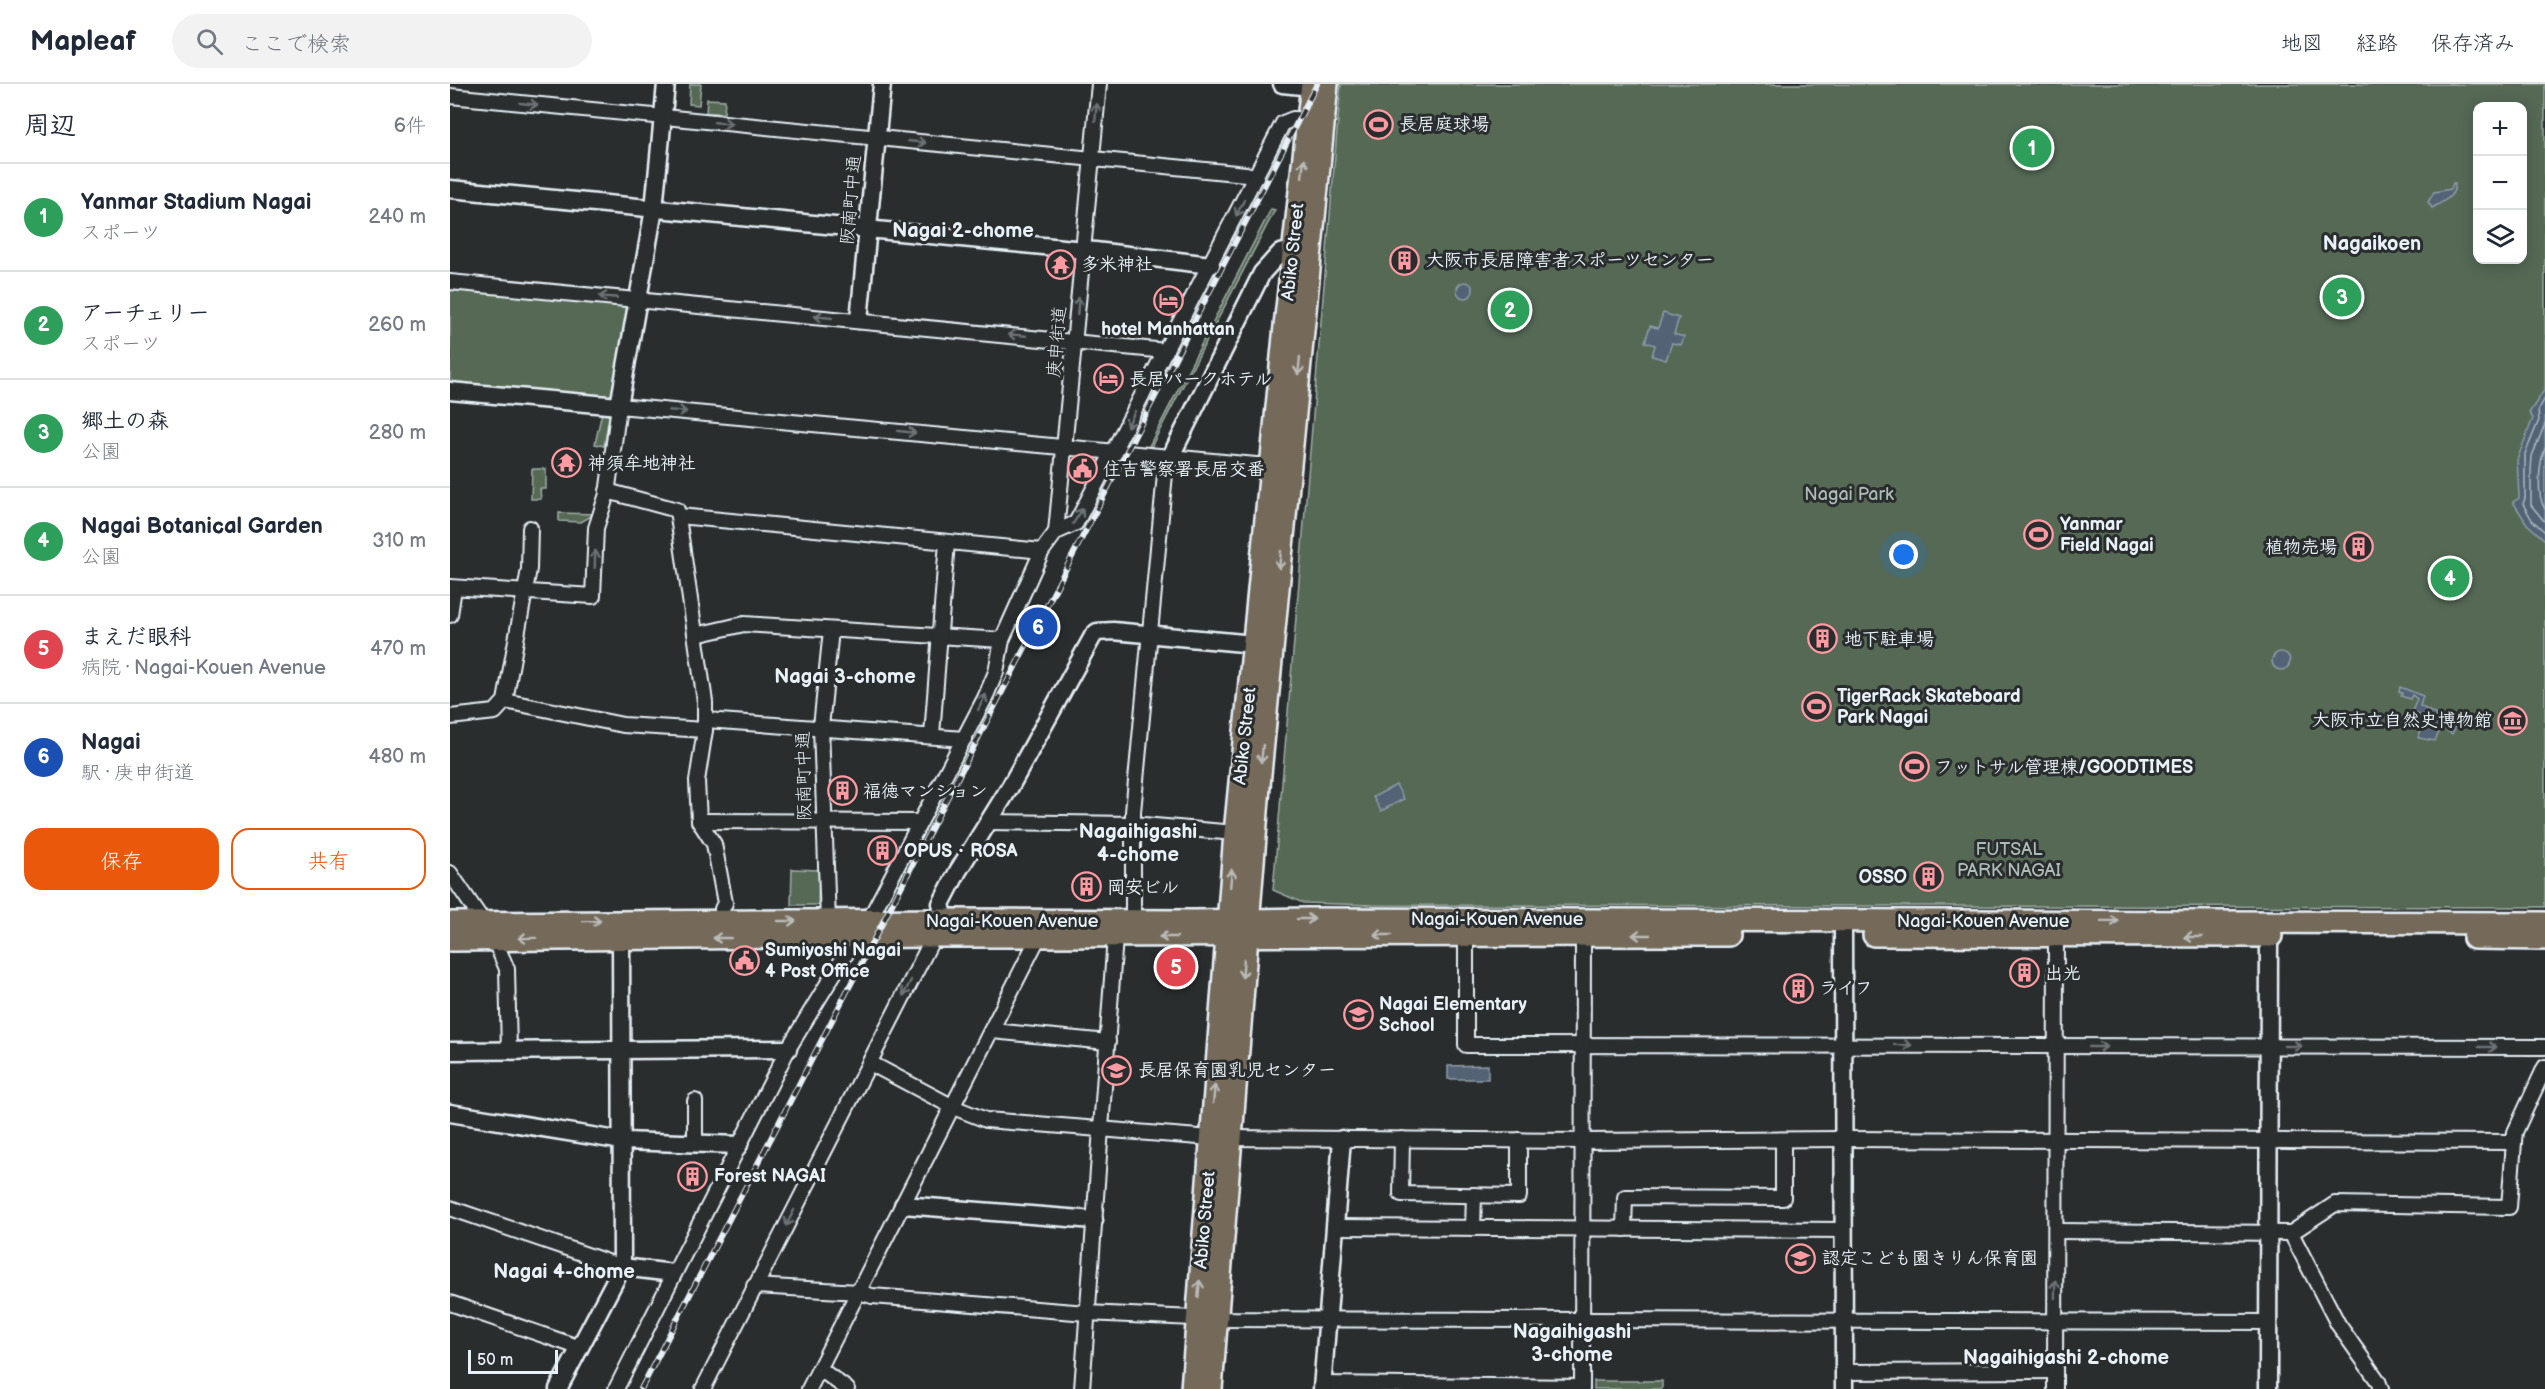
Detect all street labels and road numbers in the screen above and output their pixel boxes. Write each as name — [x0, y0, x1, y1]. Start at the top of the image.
street label: 阪南町中通 — [837, 154, 865, 246]
street label: Abiko Street — [1277, 202, 1309, 302]
street label: 庚申街道 — [1043, 305, 1071, 379]
street label: Abiko Street — [1229, 686, 1261, 786]
street label: 阪南町中通 — [793, 731, 815, 821]
street label: Nagai-Kouen Avenue — [1411, 909, 1584, 930]
street label: Nagai-Kouen Avenue — [926, 911, 1099, 932]
street label: Nagai-Kouen Avenue — [1897, 911, 2070, 932]
street label: Abiko Street — [1190, 1170, 1220, 1270]

